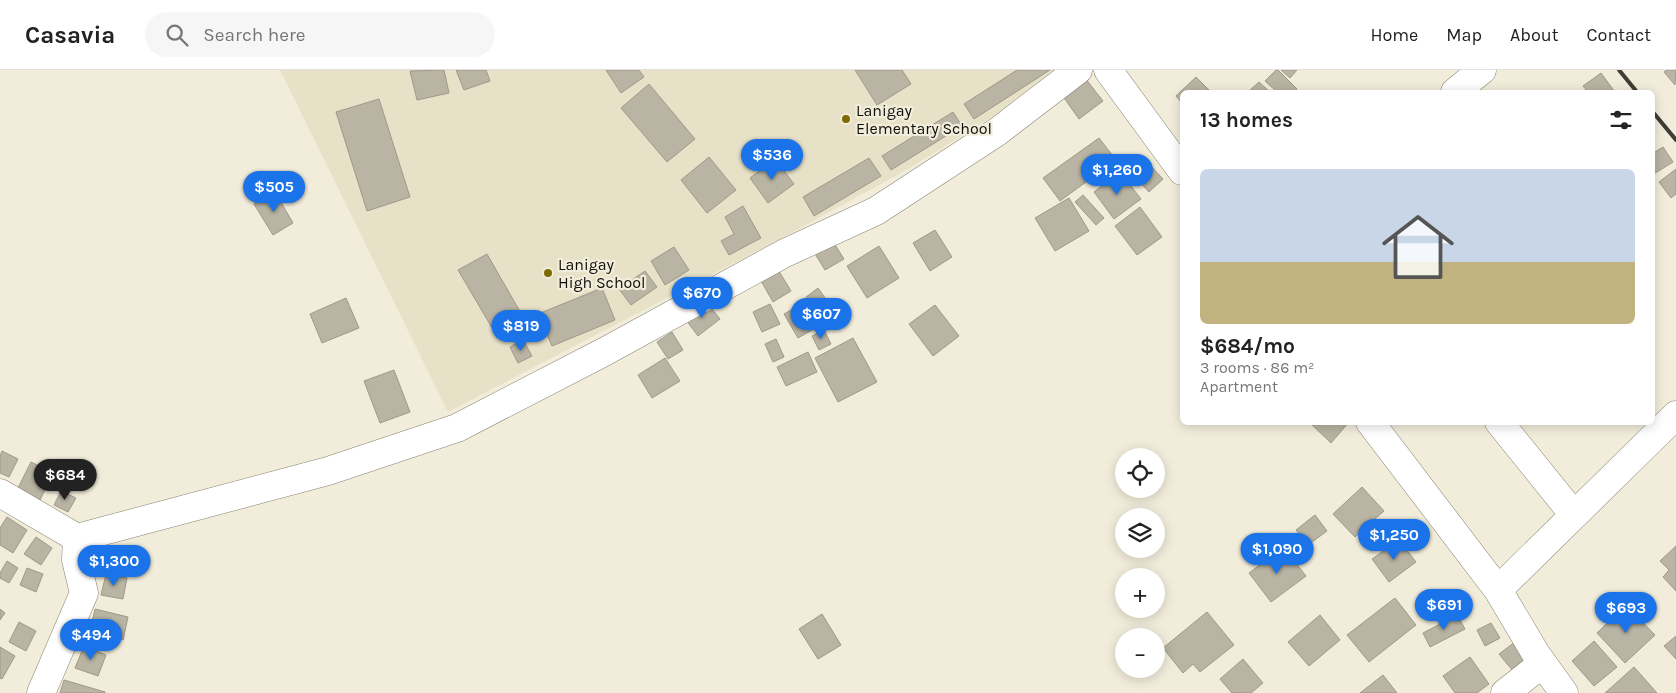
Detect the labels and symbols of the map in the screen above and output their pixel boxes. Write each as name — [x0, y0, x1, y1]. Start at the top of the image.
place label: Lanigay Elementary School — [856, 101, 992, 138]
marker: Lanigay Elementary School — [840, 113, 852, 125]
pin: $536 — [742, 138, 802, 181]
pin: $1,260 — [1076, 154, 1158, 196]
pin: $505 — [244, 170, 304, 213]
place label: Lanigay High School — [558, 255, 646, 292]
marker: Lanigay High School — [542, 267, 554, 279]
pin: $670 — [672, 276, 732, 319]
pin: $607 — [791, 298, 851, 340]
pin: $819 — [491, 310, 551, 352]
pin: $684 — [35, 458, 95, 501]
pin: $1,250 — [1353, 518, 1435, 561]
pin: $1,090 — [1236, 532, 1318, 575]
pin: $1,300 — [73, 544, 155, 587]
pin: $691 — [1414, 588, 1474, 631]
pin: $693 — [1596, 592, 1656, 634]
pin: $494 — [61, 618, 121, 661]

